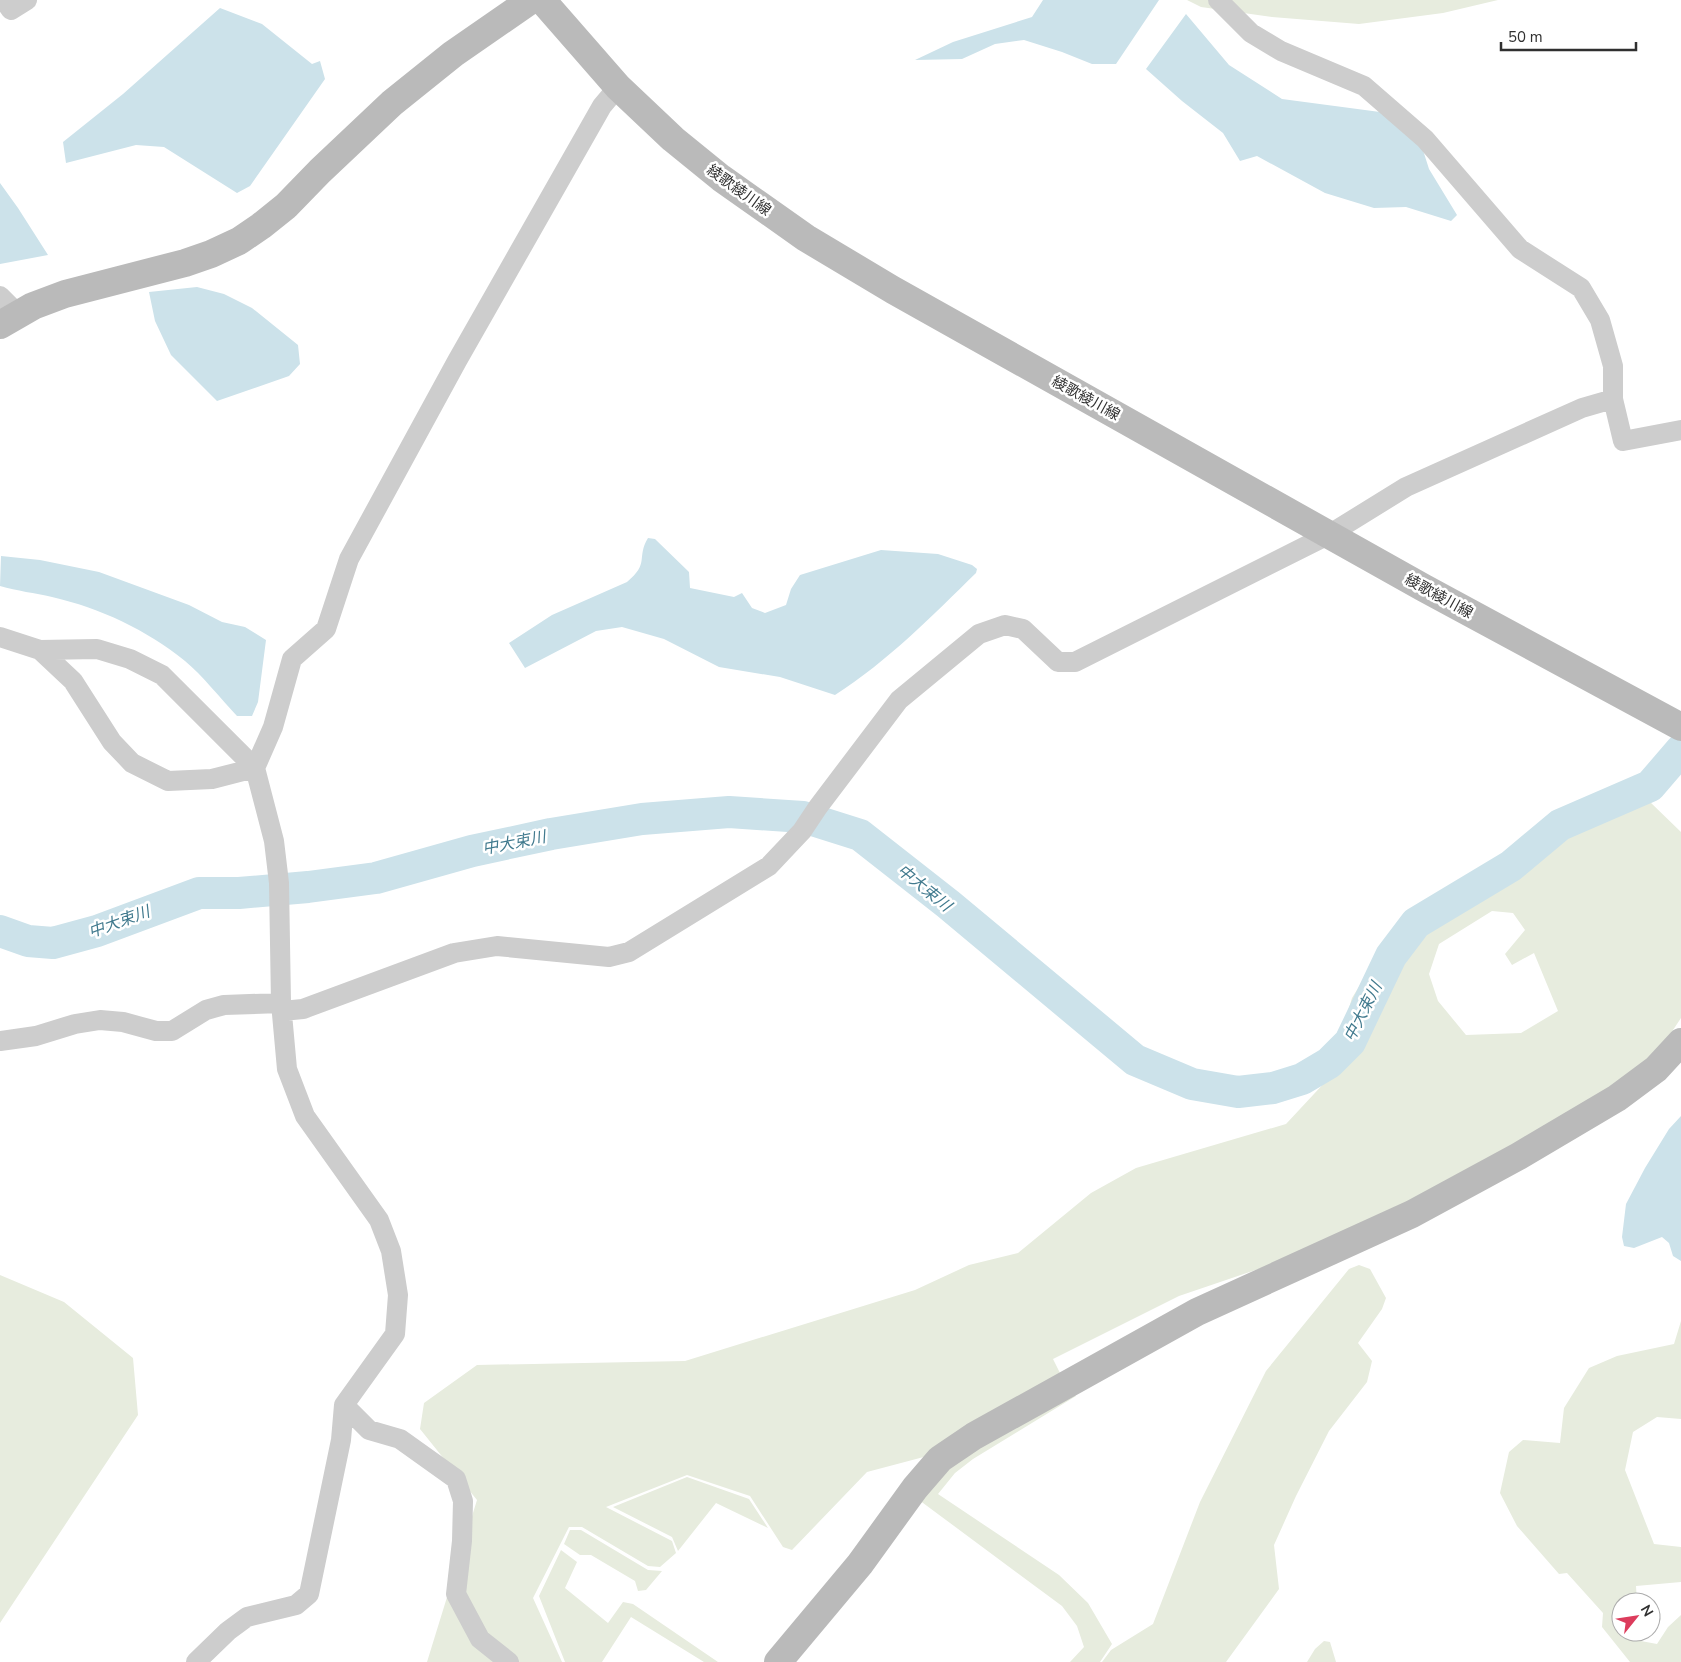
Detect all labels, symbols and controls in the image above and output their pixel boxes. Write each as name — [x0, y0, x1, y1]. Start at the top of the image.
scale bar — [1501, 20, 1636, 52]
text: 50 m — [1508, 27, 1543, 47]
street label: 綾歌綾川線 — [703, 160, 775, 220]
street label: 綾歌綾川線 — [1048, 371, 1124, 425]
street label: 綾歌綾川線 — [1401, 569, 1477, 623]
water label: 中大束川 — [480, 826, 549, 860]
water label: 中大束川 — [892, 859, 957, 918]
water label: 中大束川 — [85, 900, 155, 943]
water label: 中大束川 — [1339, 977, 1388, 1046]
north arrow — [1611, 1592, 1661, 1642]
text: N — [1636, 1601, 1658, 1620]

